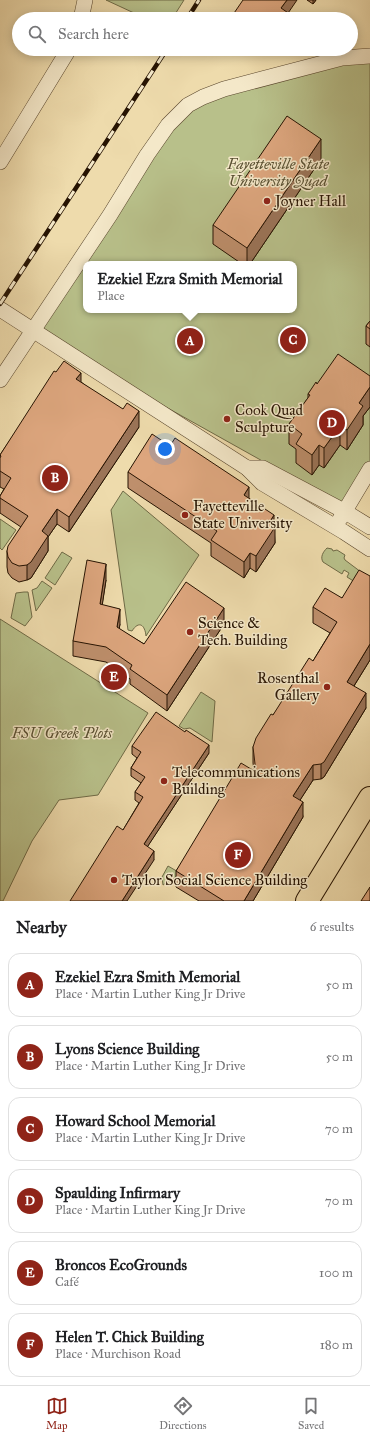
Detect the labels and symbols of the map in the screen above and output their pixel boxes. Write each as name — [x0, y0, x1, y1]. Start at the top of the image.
park label: Fayetteville State University Quad — [226, 155, 329, 190]
place label: Joyner Hall — [273, 192, 347, 211]
marker: Joyner Hall — [262, 196, 272, 206]
pin: C — [280, 325, 306, 355]
pin: A — [177, 326, 203, 356]
place label: Cook Quad Sculpture — [235, 401, 304, 436]
pin: D — [319, 408, 345, 438]
marker: Cook Quad Sculpture — [222, 414, 232, 424]
your location — [155, 439, 175, 459]
pin: B — [42, 463, 68, 493]
place label: Fayetteville State University — [193, 497, 293, 532]
marker: Fayetteville State University — [180, 510, 190, 520]
place label: Science & Tech. Building — [198, 614, 288, 649]
marker: Science & Tech. Building — [185, 627, 195, 637]
pin: E — [101, 662, 127, 692]
place label: Rosenthal Gallery — [257, 669, 320, 704]
marker: Rosenthal Gallery — [322, 682, 332, 692]
park label: FSU Greek Plots — [11, 724, 113, 742]
place label: Telecommunications Building — [172, 763, 300, 798]
marker: Telecommunications Building — [159, 776, 169, 786]
pin: F — [225, 840, 251, 870]
place label: Taylor Social Science Building — [122, 871, 308, 889]
marker: Taylor Social Science Building — [109, 875, 119, 885]

